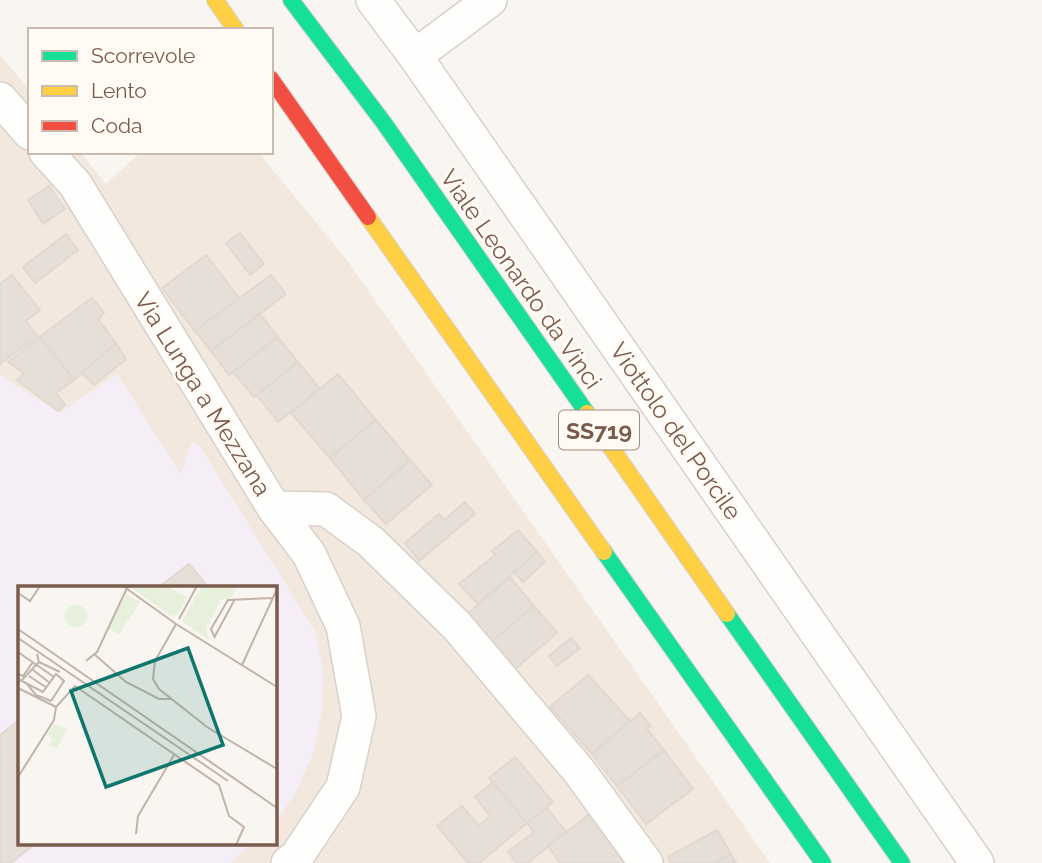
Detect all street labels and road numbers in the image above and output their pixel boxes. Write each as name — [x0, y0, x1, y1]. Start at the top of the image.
street label: Viale Leonardo da Vinci — [434, 164, 608, 394]
street label: Via Lunga a Mezzana — [129, 287, 277, 501]
street label: Viottolo del Porcile — [604, 337, 748, 525]
road number: SS719 — [559, 410, 639, 450]

